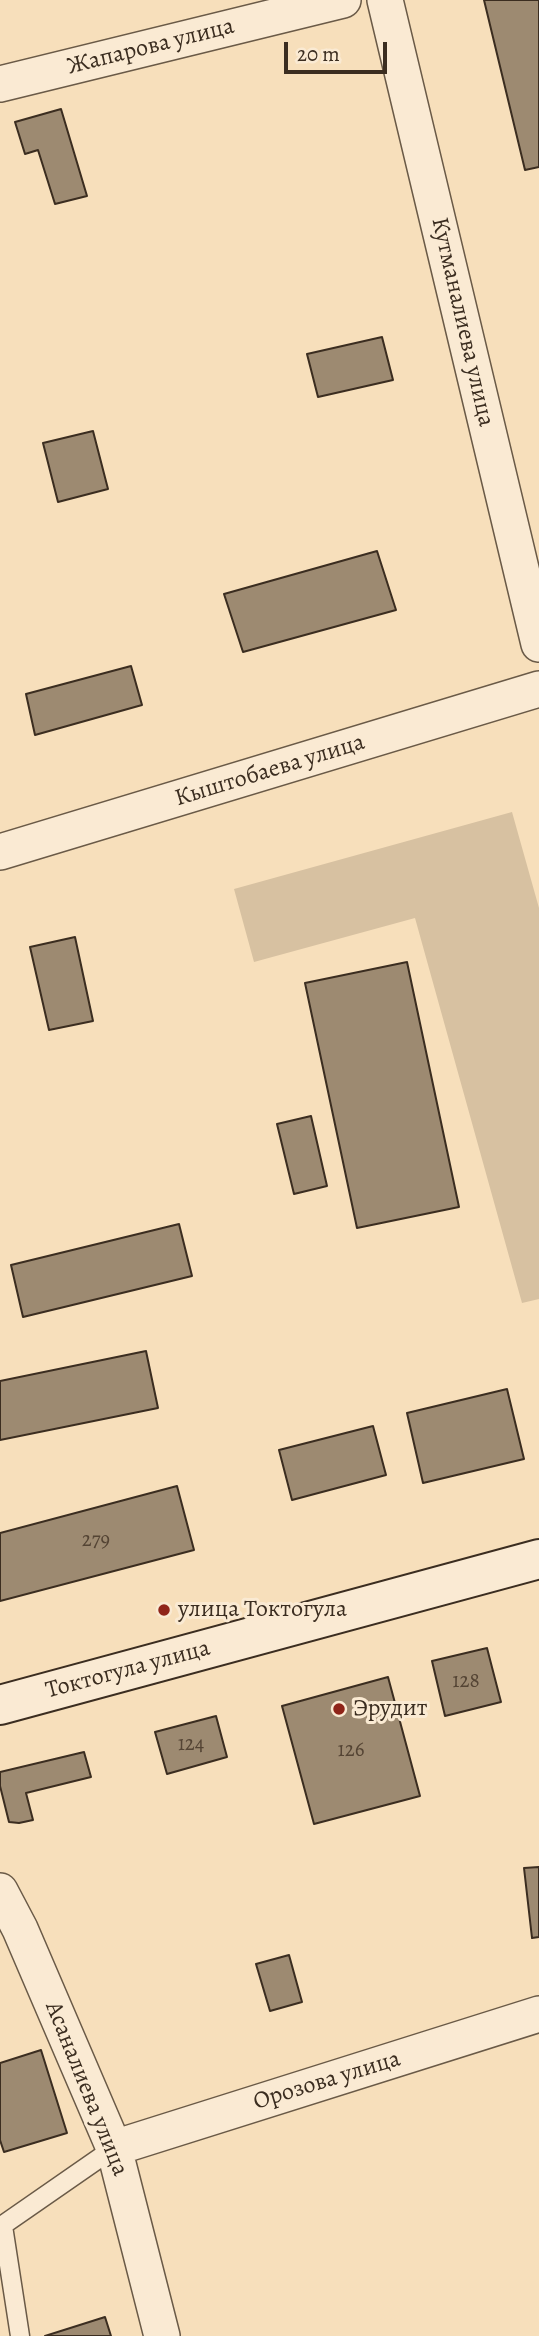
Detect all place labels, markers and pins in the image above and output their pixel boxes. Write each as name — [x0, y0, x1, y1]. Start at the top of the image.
place label: улица Токтогула — [178, 1596, 347, 1624]
marker: улица Токтогула — [156, 1602, 172, 1618]
place label: Эрудит — [353, 1695, 427, 1723]
marker: Эрудит — [331, 1701, 347, 1717]

